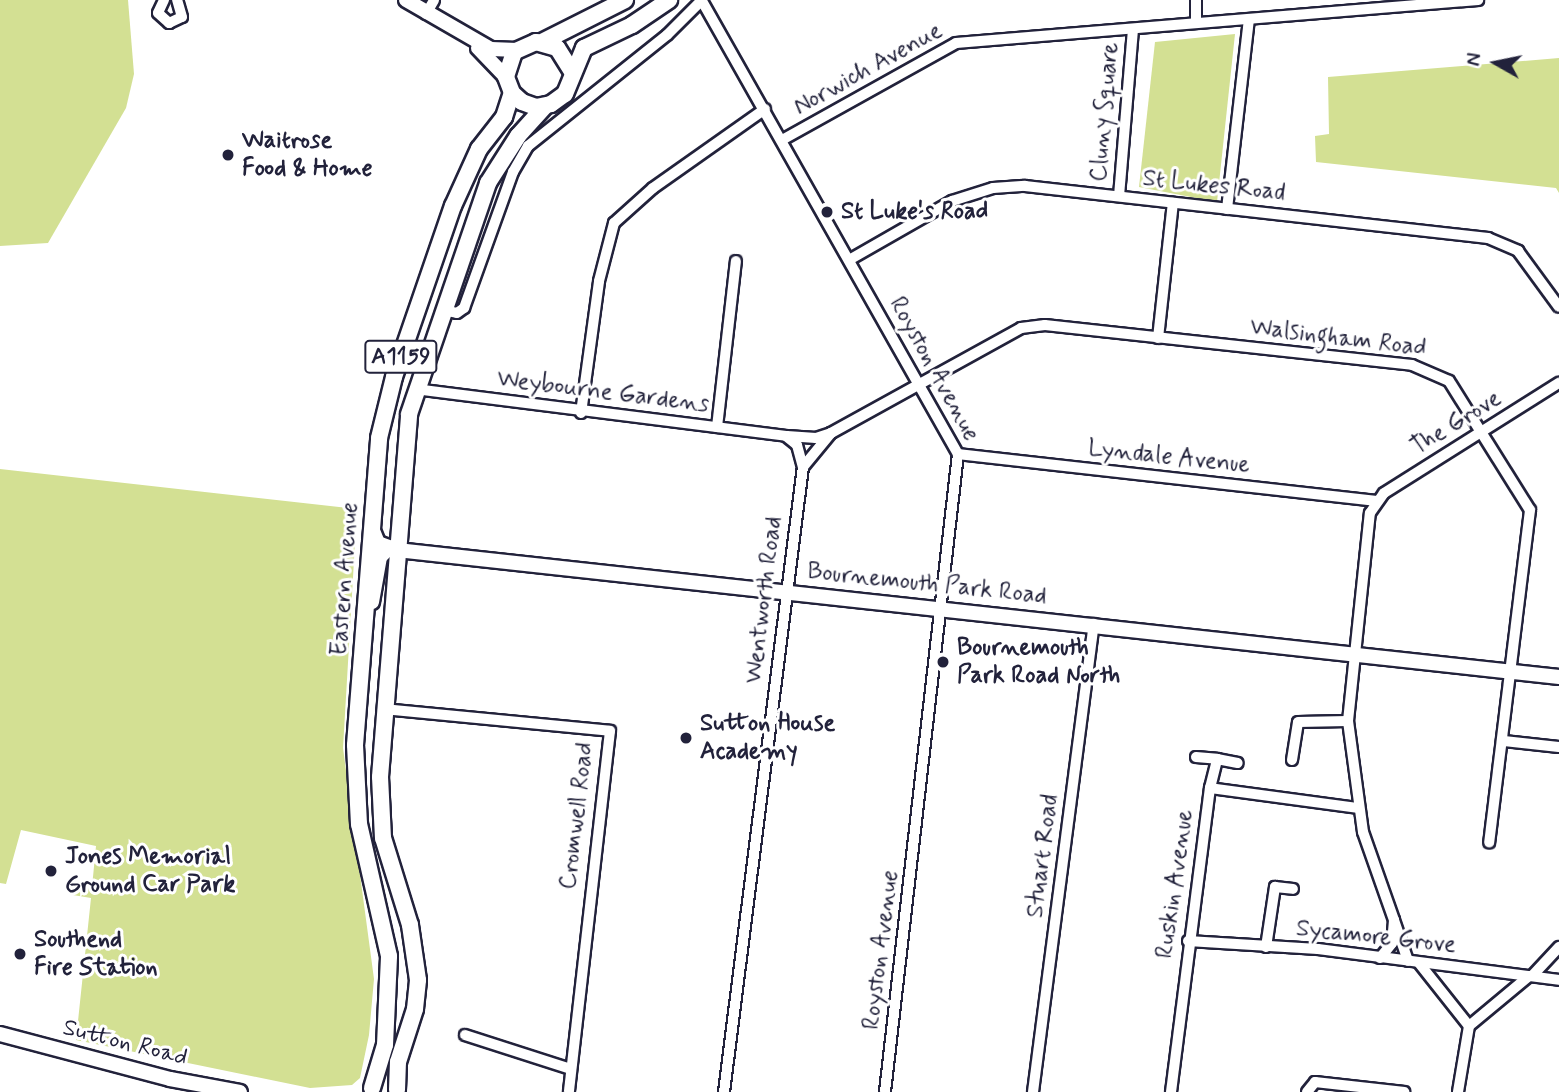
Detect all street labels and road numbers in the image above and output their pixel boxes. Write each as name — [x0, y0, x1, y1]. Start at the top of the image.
street label: Norwich Avenue — [789, 16, 947, 122]
street label: Cluny Square — [1084, 40, 1126, 184]
street label: St Lukes Road — [1142, 164, 1286, 208]
street label: Royston Avenue — [884, 294, 984, 444]
street label: Walsingham Road — [1248, 313, 1428, 363]
road number: A1159 — [364, 338, 438, 376]
street label: Weybourne Gardens — [499, 365, 707, 419]
street label: The Grove — [1406, 384, 1506, 462]
street label: Lyndale Avenue — [1085, 434, 1253, 480]
street label: Eastern Avenue — [325, 499, 365, 659]
street label: Wentworth Road — [739, 515, 789, 685]
street label: Bournemouth Park Road — [806, 557, 1048, 611]
street label: Cromwell Road — [554, 741, 600, 891]
street label: Stuart Road — [1021, 793, 1065, 919]
street label: Ruskin Avenue — [1150, 809, 1200, 959]
street label: Royston Avenue — [857, 871, 905, 1029]
street label: Sycamore Grove — [1295, 914, 1457, 960]
street label: Sutton Road — [61, 1014, 189, 1072]

